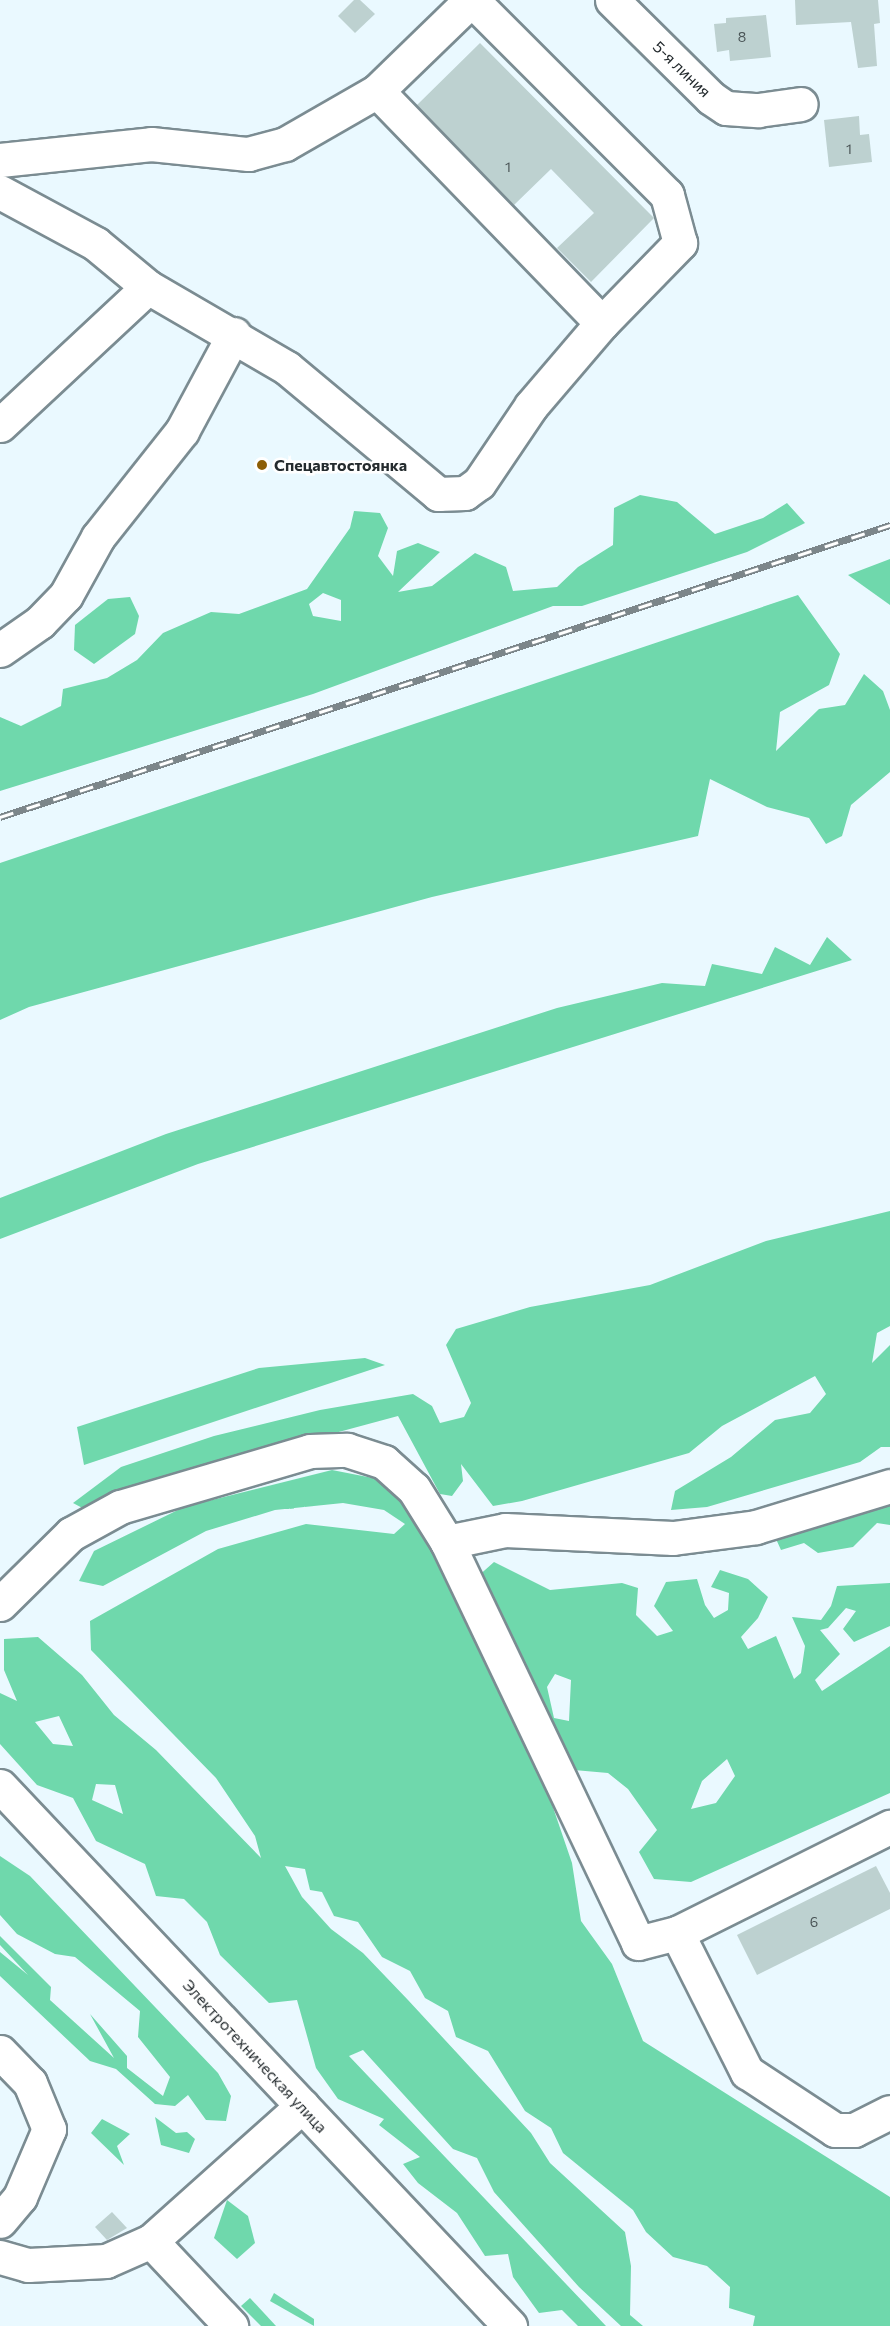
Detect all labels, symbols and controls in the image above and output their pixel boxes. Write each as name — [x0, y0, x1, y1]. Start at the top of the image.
house number: 8 — [738, 29, 746, 45]
street label: 5-я линия — [649, 37, 715, 101]
house number: 1 — [846, 141, 852, 157]
house number: 1 — [505, 159, 511, 175]
place label: Спецавтостоянка — [274, 455, 407, 475]
marker: Спецавтостоянка — [255, 458, 269, 472]
house number: 6 — [810, 1914, 818, 1930]
street label: Электротехническая улица — [179, 1975, 331, 2137]

